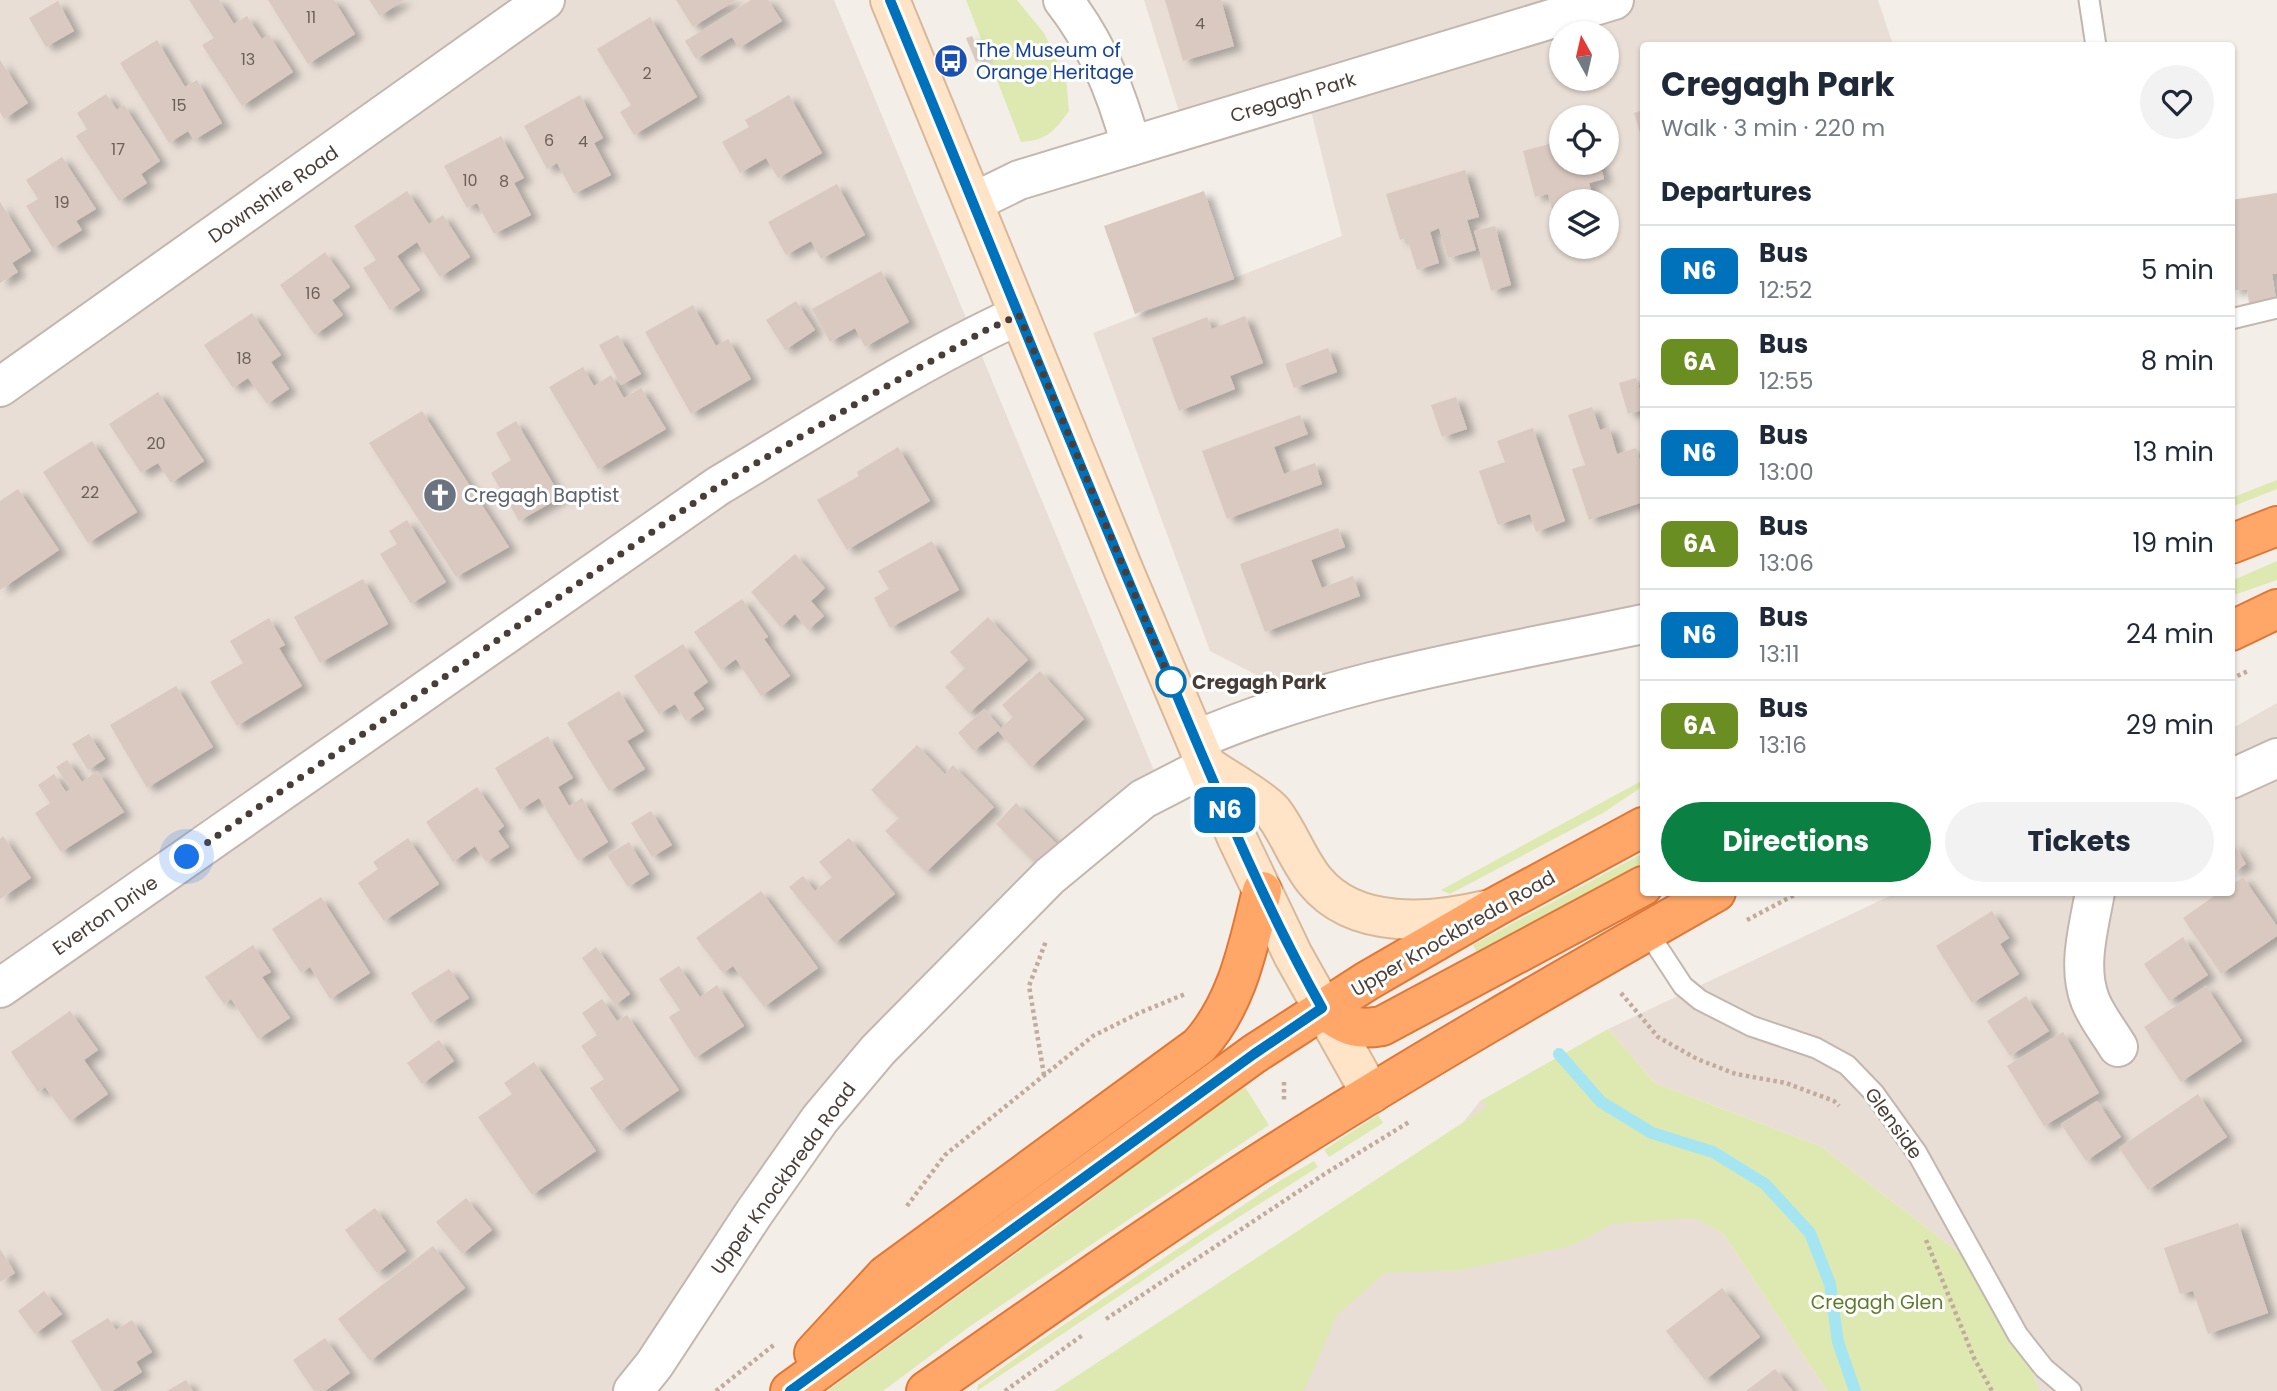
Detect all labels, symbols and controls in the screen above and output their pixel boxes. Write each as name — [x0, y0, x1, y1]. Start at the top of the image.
house number: 11 — [306, 6, 316, 29]
house number: 4 — [1195, 12, 1205, 35]
north arrow — [1549, 21, 1619, 91]
map controls — [1549, 21, 1619, 259]
place label: The Museum of Orange Heritage — [976, 37, 1134, 86]
bus stop icon: The Museum of Orange Heritage — [932, 42, 970, 80]
house number: 13 — [241, 48, 255, 71]
text: Cregagh Park — [1661, 61, 1895, 108]
house number: 2 — [642, 62, 652, 85]
button: heart — [2140, 65, 2214, 139]
street label: Cregagh Park — [1227, 66, 1359, 129]
house number: 15 — [171, 94, 187, 117]
button: locate — [1549, 105, 1619, 175]
text: Walk · 3 min · 220 m — [1661, 112, 1885, 144]
house number: 6 — [544, 129, 554, 152]
house number: 4 — [578, 130, 588, 153]
house number: 17 — [111, 138, 125, 161]
street label: Downshire Road — [203, 139, 344, 249]
house number: 10 — [462, 169, 478, 192]
house number: 8 — [499, 170, 509, 193]
text: Departures — [1661, 174, 1812, 210]
button: layers — [1549, 189, 1619, 259]
house number: 19 — [54, 191, 70, 214]
text: Bus — [1759, 235, 1808, 271]
text: 5 min — [2141, 252, 2214, 288]
text: N6 — [1683, 254, 1716, 287]
text: 12:52 — [1759, 274, 1812, 306]
house number: 16 — [305, 282, 321, 305]
text: Bus — [1759, 326, 1808, 362]
text: 8 min — [2141, 343, 2214, 379]
text: 6A — [1683, 345, 1716, 378]
house number: 18 — [236, 347, 252, 370]
text: 12:55 — [1759, 365, 1813, 397]
text: Bus — [1759, 417, 1808, 453]
house number: 20 — [146, 432, 166, 455]
text: 13 min — [2134, 434, 2214, 470]
text: N6 — [1683, 436, 1716, 469]
text: 13:00 — [1759, 456, 1814, 488]
church icon: Cregagh Baptist — [421, 476, 459, 514]
house number: 22 — [81, 481, 99, 504]
place label: Cregagh Baptist — [464, 482, 619, 509]
text: Bus — [1759, 508, 1808, 544]
text: 19 min — [2133, 525, 2214, 561]
text: 6A — [1683, 527, 1716, 560]
text: 13:06 — [1759, 547, 1814, 579]
text: Bus — [1759, 599, 1808, 635]
text: 24 min — [2126, 616, 2214, 652]
text: N6 — [1683, 618, 1716, 651]
text: 13:11 — [1759, 638, 1800, 670]
marker: Cregagh Park — [1156, 667, 1186, 697]
place label: Cregagh Park — [1192, 669, 1327, 696]
text: Bus — [1759, 690, 1808, 726]
text: 29 min — [2126, 707, 2214, 743]
text: 6A — [1683, 709, 1716, 742]
text: 13:16 — [1759, 729, 1807, 761]
line badge: N6 — [1194, 787, 1256, 833]
text: N6 — [1208, 793, 1242, 826]
button: Directions — [1661, 802, 1931, 882]
button: Tickets — [1945, 802, 2214, 882]
your location — [169, 839, 204, 874]
street label: Upper Knockbreda Road — [1346, 864, 1560, 1003]
street label: Everton Drive — [47, 869, 163, 962]
street label: Upper Knockbreda Road — [704, 1077, 862, 1280]
street label: Glenside — [1858, 1082, 1929, 1165]
park label: Cregagh Glen — [1811, 1289, 1943, 1316]

